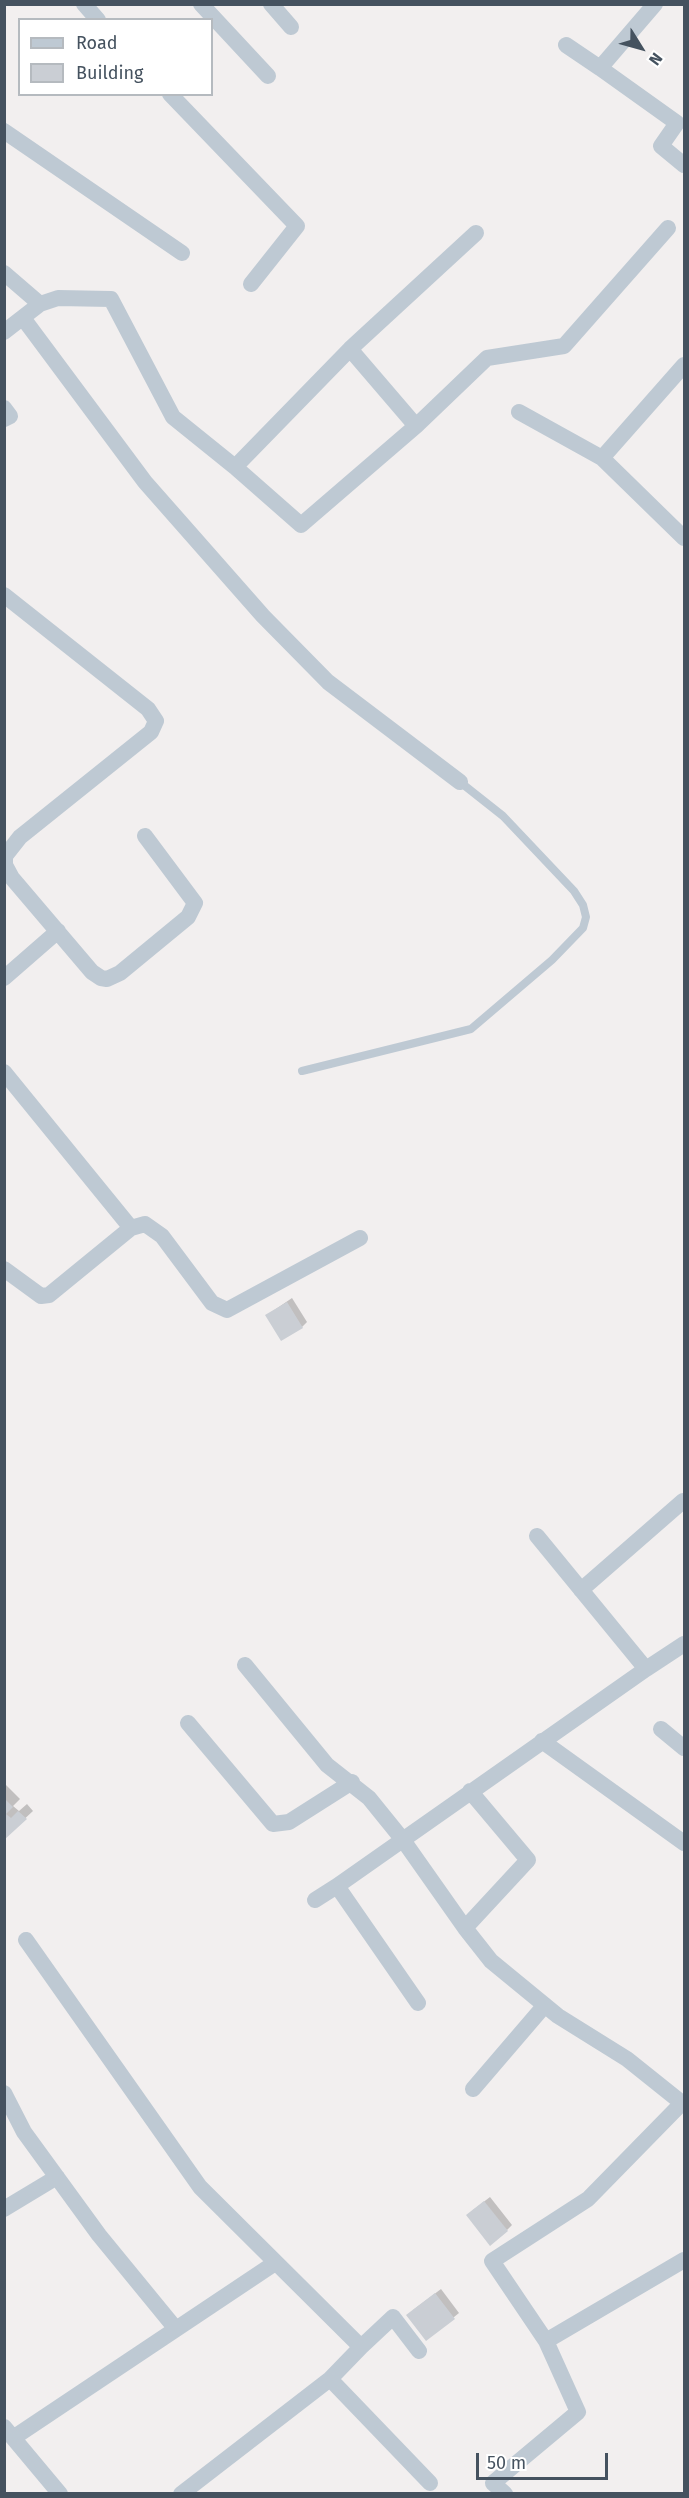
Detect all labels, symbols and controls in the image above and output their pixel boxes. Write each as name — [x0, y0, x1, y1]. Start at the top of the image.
legend — [18, 18, 213, 96]
north arrow — [611, 18, 671, 78]
text: Road — [76, 32, 118, 54]
text: N — [645, 49, 667, 69]
text: Building — [76, 62, 143, 84]
scale bar — [479, 2441, 611, 2479]
text: 50 m — [487, 2452, 526, 2474]

